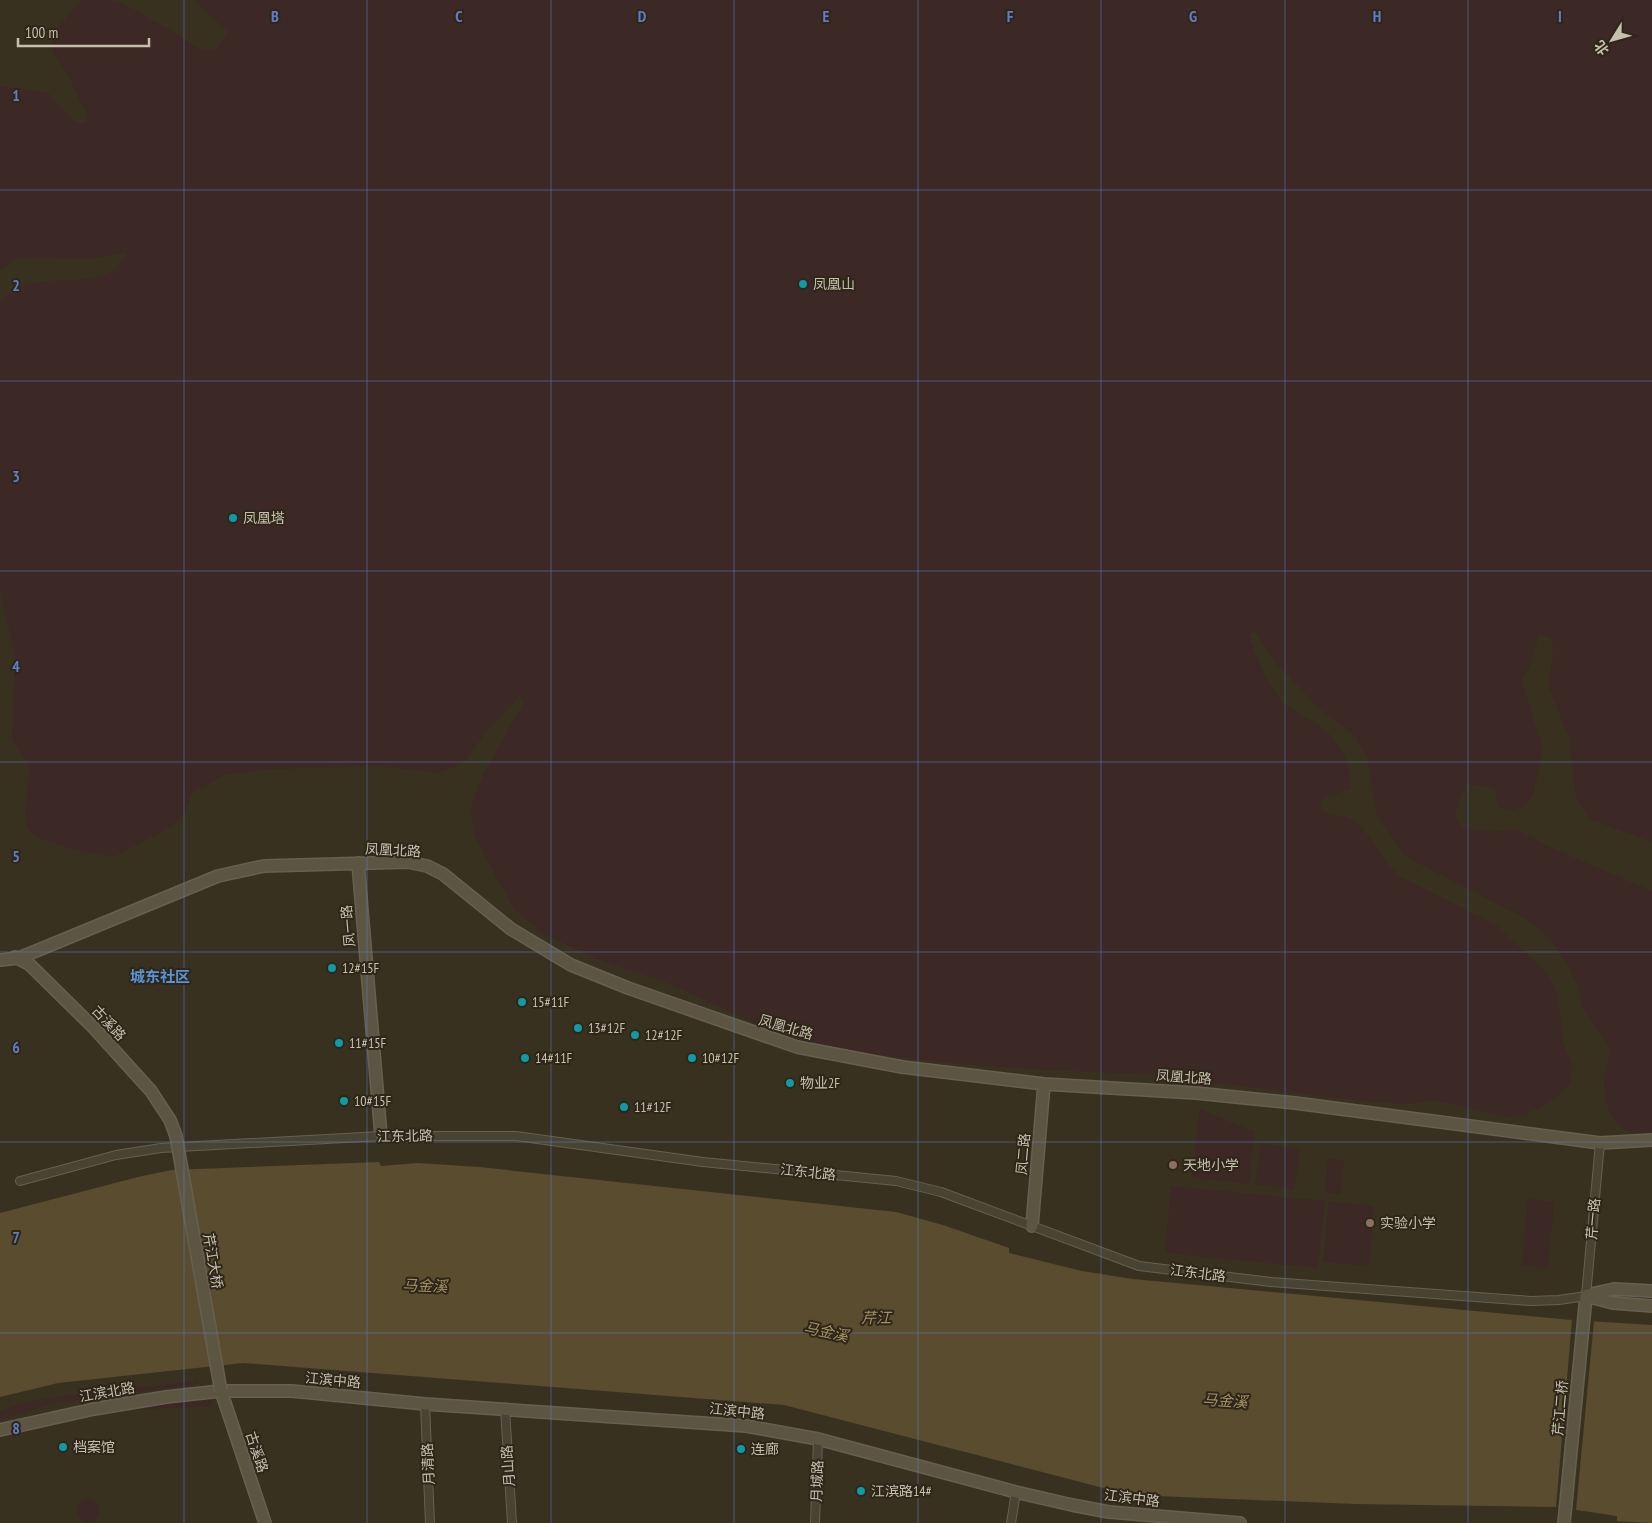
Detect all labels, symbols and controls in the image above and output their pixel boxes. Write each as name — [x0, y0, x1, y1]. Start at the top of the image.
text: B — [271, 6, 279, 26]
text: C — [455, 6, 463, 26]
text: D — [638, 6, 647, 26]
text: E — [823, 6, 830, 26]
text: F — [1007, 6, 1014, 26]
text: G — [1189, 6, 1197, 26]
text: H — [1373, 6, 1381, 26]
text: I — [1558, 6, 1562, 26]
scale bar — [18, 15, 149, 47]
north arrow — [1587, 15, 1637, 65]
text: 100 m — [25, 23, 58, 42]
text: 北 — [1590, 37, 1613, 59]
text: 1 — [12, 85, 20, 105]
text: 2 — [12, 275, 20, 295]
place label: 凤凰山 — [813, 275, 855, 293]
marker: 凤凰山 — [797, 278, 809, 290]
text: 3 — [12, 466, 20, 486]
place label: 凤凰塔 — [243, 509, 285, 527]
marker: 凤凰塔 — [227, 512, 239, 524]
text: 4 — [12, 656, 20, 676]
street label: 凤凰北路 — [365, 840, 421, 860]
text: 5 — [12, 846, 20, 866]
street label: 凤一路 — [337, 904, 359, 948]
place label: 12#15F — [342, 959, 379, 977]
marker: 12#15F — [326, 962, 338, 974]
district label: 城东社区 — [130, 967, 190, 986]
place label: 15#11F — [532, 993, 569, 1011]
marker: 15#11F — [516, 996, 528, 1008]
street label: 古溪路 — [88, 1002, 130, 1044]
street label: 凤凰北路 — [757, 1011, 815, 1043]
place label: 13#12F — [588, 1019, 625, 1037]
marker: 13#12F — [572, 1022, 584, 1034]
place label: 12#12F — [645, 1026, 682, 1044]
marker: 12#12F — [629, 1029, 641, 1041]
place label: 11#15F — [349, 1034, 386, 1052]
text: 6 — [12, 1037, 20, 1057]
marker: 11#15F — [333, 1037, 345, 1049]
place label: 14#11F — [535, 1049, 572, 1067]
place label: 10#12F — [702, 1049, 739, 1067]
marker: 14#11F — [519, 1052, 531, 1064]
marker: 10#12F — [686, 1052, 698, 1064]
street label: 凤凰北路 — [1155, 1066, 1213, 1088]
place label: 物业2F — [800, 1074, 840, 1092]
marker: 物业2F — [784, 1077, 796, 1089]
place label: 10#15F — [354, 1092, 391, 1110]
marker: 10#15F — [338, 1095, 350, 1107]
place label: 11#12F — [634, 1098, 671, 1116]
marker: 11#12F — [618, 1101, 630, 1113]
street label: 江东北路 — [377, 1127, 433, 1145]
street label: 凤二路 — [1012, 1132, 1034, 1176]
place label: 天地小学 — [1183, 1156, 1239, 1174]
marker: 天地小学 — [1167, 1159, 1179, 1171]
street label: 江东北路 — [779, 1160, 837, 1184]
street label: 芹一路 — [1582, 1197, 1604, 1241]
place label: 实验小学 — [1380, 1214, 1436, 1232]
marker: 实验小学 — [1364, 1217, 1376, 1229]
text: 7 — [12, 1227, 20, 1247]
street label: 芹江大桥 — [199, 1232, 227, 1290]
street label: 江东北路 — [1169, 1261, 1227, 1285]
water label: 马金溪 — [402, 1275, 450, 1296]
water label: 芹江 — [861, 1308, 893, 1327]
water label: 马金溪 — [802, 1318, 852, 1346]
street label: 江滨中路 — [304, 1369, 362, 1391]
street label: 江滨北路 — [78, 1378, 136, 1406]
street label: 芹江二桥 — [1549, 1379, 1571, 1437]
water label: 马金溪 — [1202, 1389, 1250, 1412]
street label: 江滨中路 — [708, 1399, 766, 1423]
text: 8 — [12, 1418, 20, 1438]
street label: 古溪路 — [242, 1429, 272, 1475]
place label: 档案馆 — [73, 1438, 115, 1456]
place label: 连廊 — [751, 1440, 779, 1458]
marker: 档案馆 — [57, 1441, 69, 1453]
street label: 月清路 — [418, 1443, 438, 1485]
marker: 连廊 — [735, 1443, 747, 1455]
street label: 月山路 — [498, 1444, 518, 1488]
street label: 月城路 — [807, 1460, 827, 1502]
place label: 江滨路14# — [871, 1482, 932, 1500]
marker: 江滨路14# — [855, 1485, 867, 1497]
street label: 江滨中路 — [1103, 1486, 1161, 1510]

